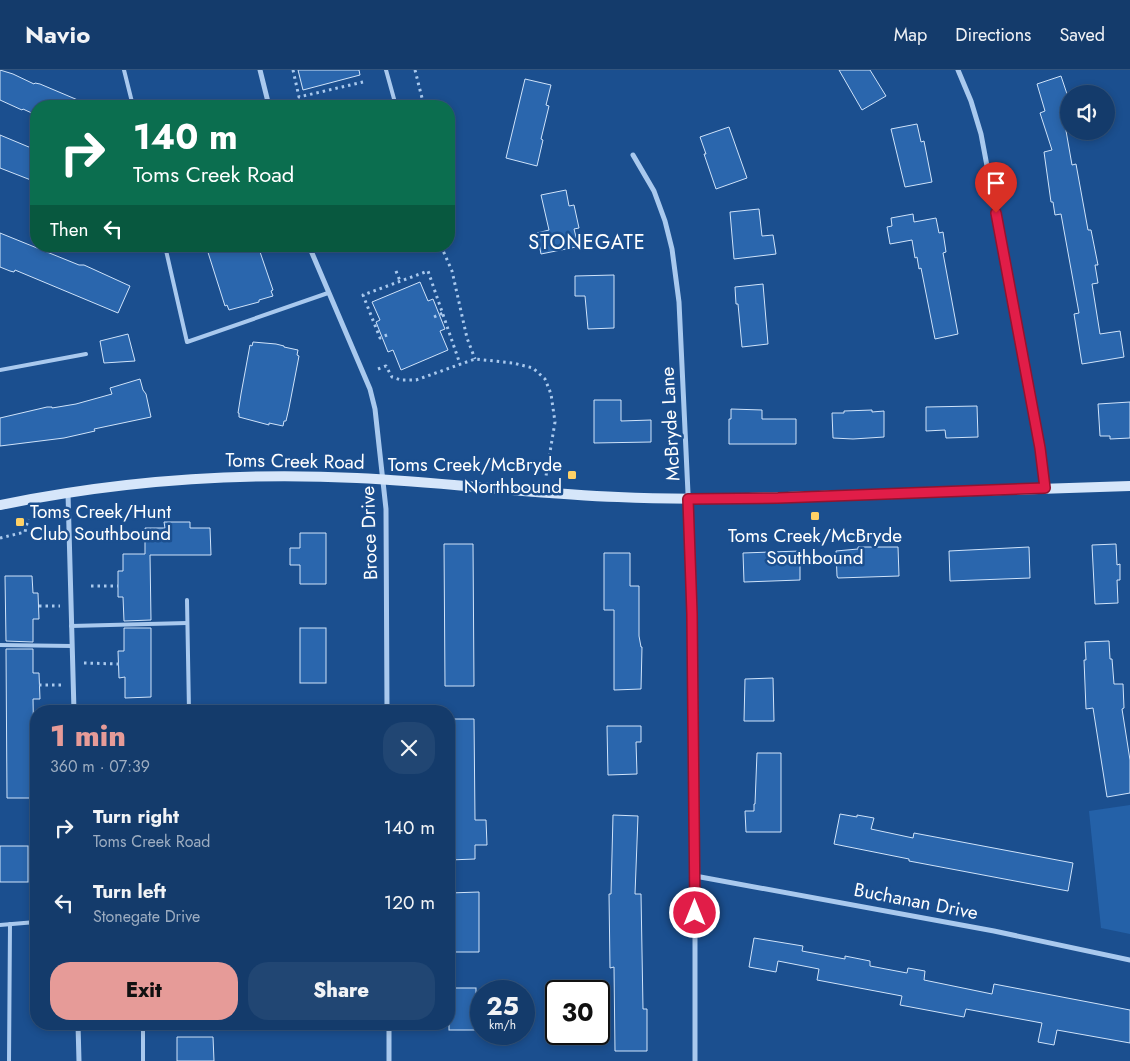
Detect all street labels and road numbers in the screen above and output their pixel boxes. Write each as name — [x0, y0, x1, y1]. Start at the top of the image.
street label: McBryde Lane — [654, 366, 686, 482]
street label: Toms Creek Road — [225, 446, 365, 476]
street label: Broce Drive — [354, 485, 384, 580]
street label: Buchanan Drive — [852, 876, 981, 926]

